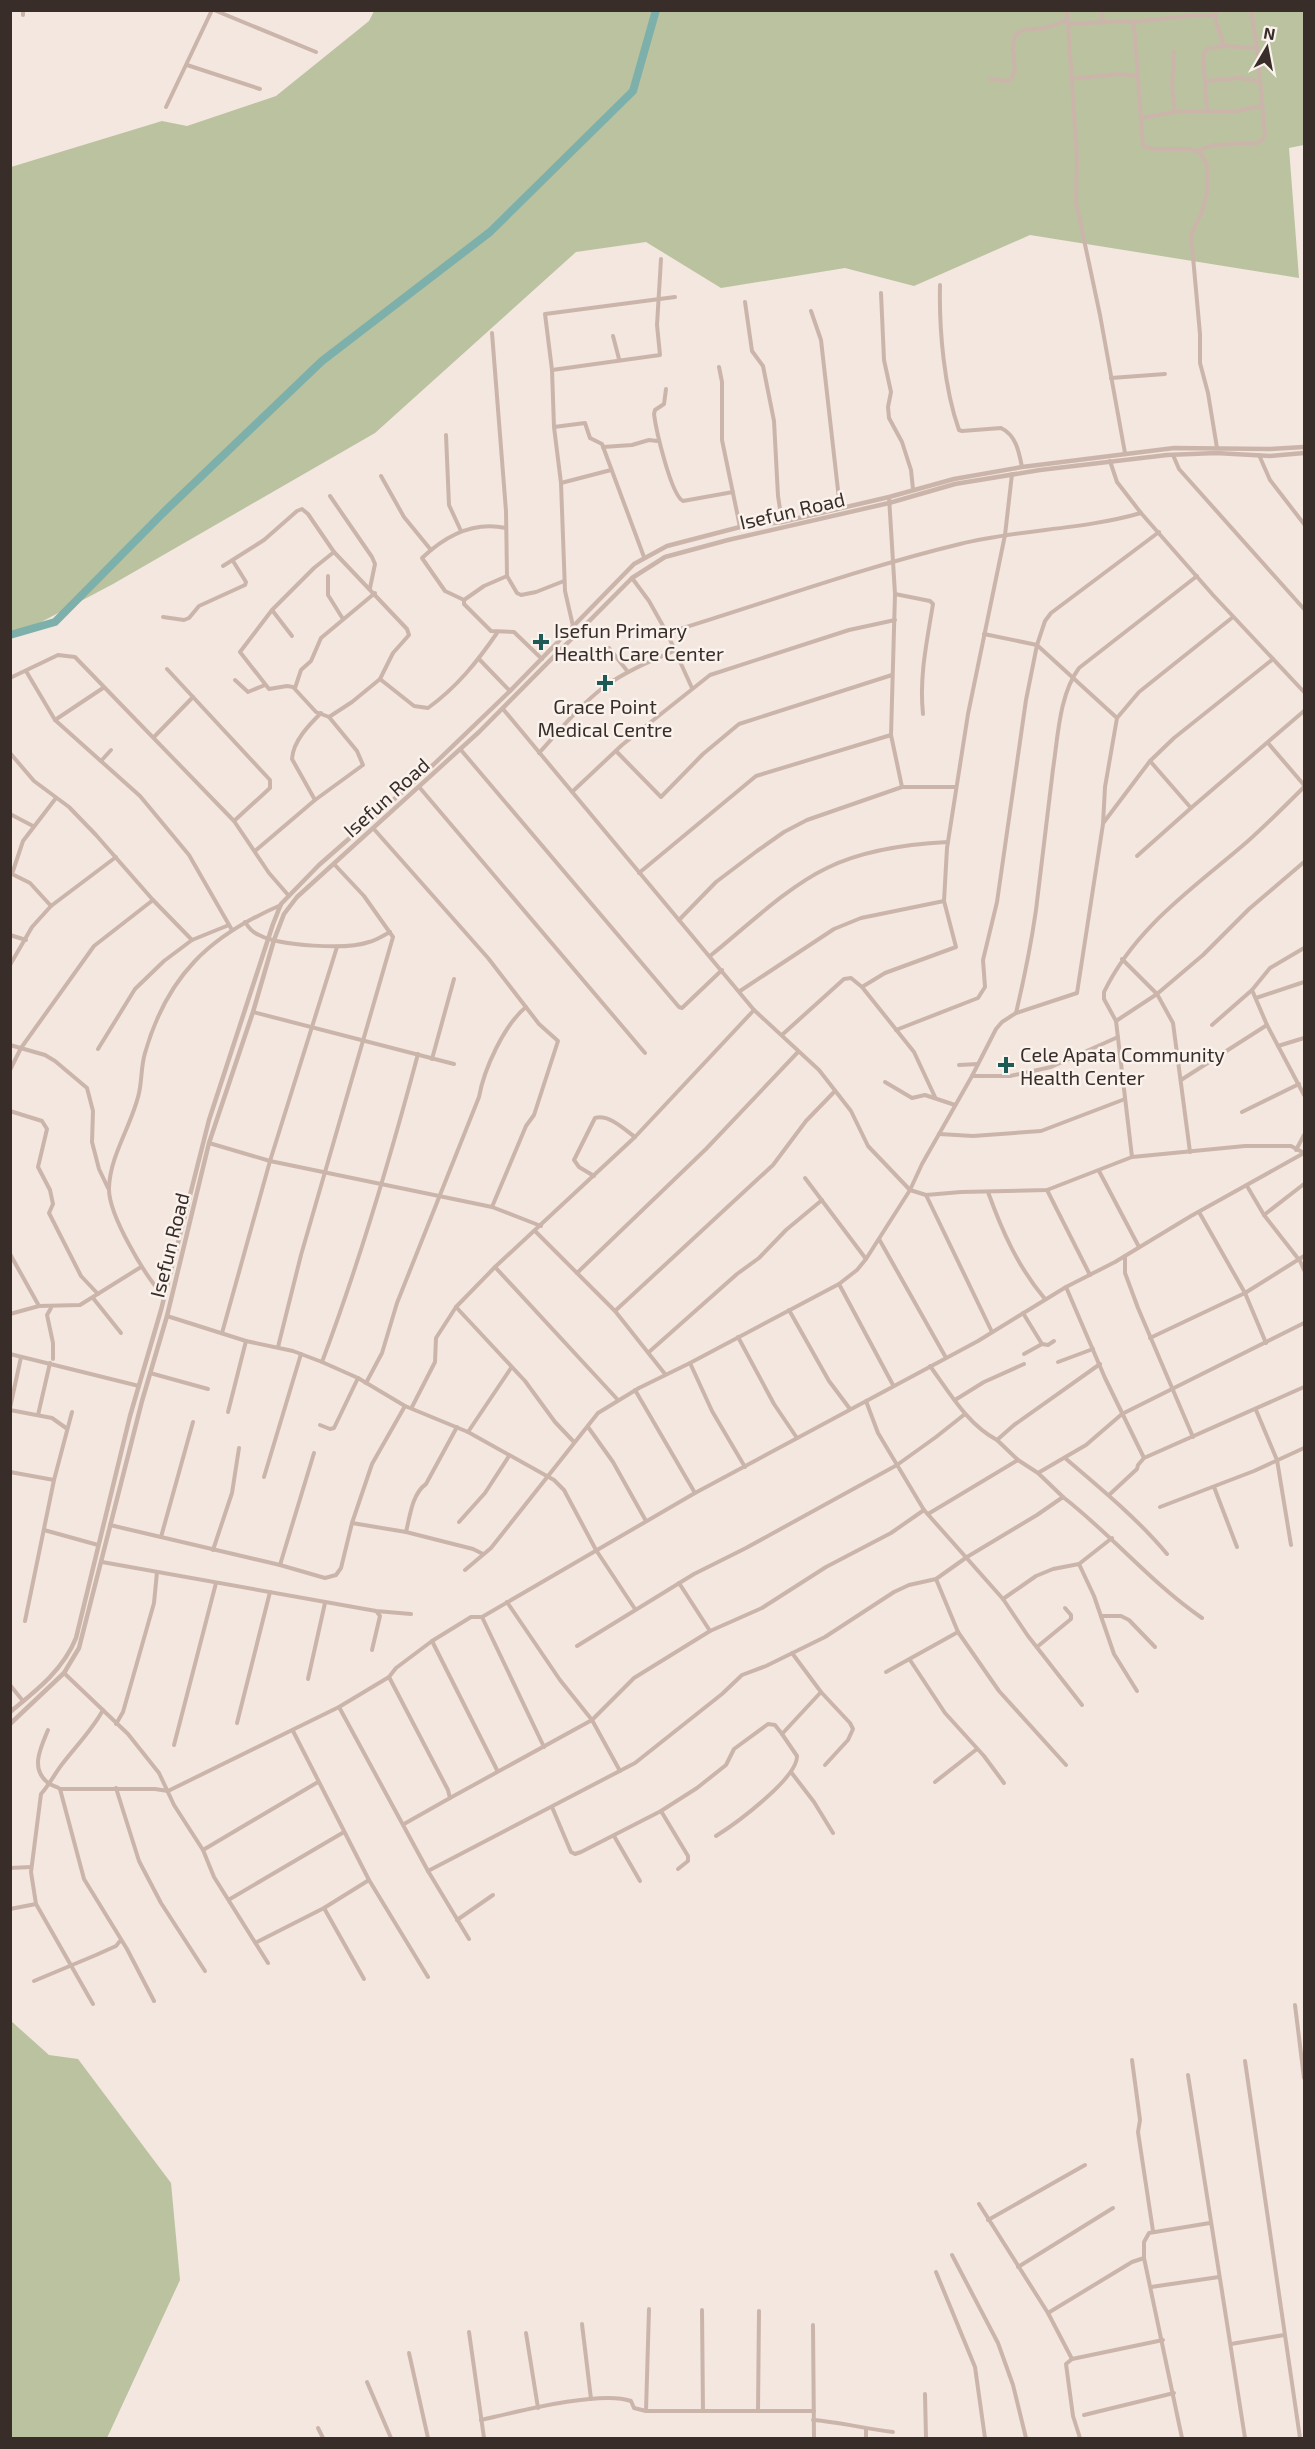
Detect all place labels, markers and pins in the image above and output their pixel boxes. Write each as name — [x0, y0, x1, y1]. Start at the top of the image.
place label: Isefun Primary Health Care Center — [554, 618, 724, 665]
marker: Isefun Primary Health Care Center — [532, 633, 550, 651]
marker: Grace Point Medical Centre — [596, 674, 614, 692]
place label: Grace Point Medical Centre — [537, 694, 673, 741]
place label: Cele Apata Community Health Center — [1020, 1042, 1225, 1089]
marker: Cele Apata Community Health Center — [997, 1056, 1015, 1074]

